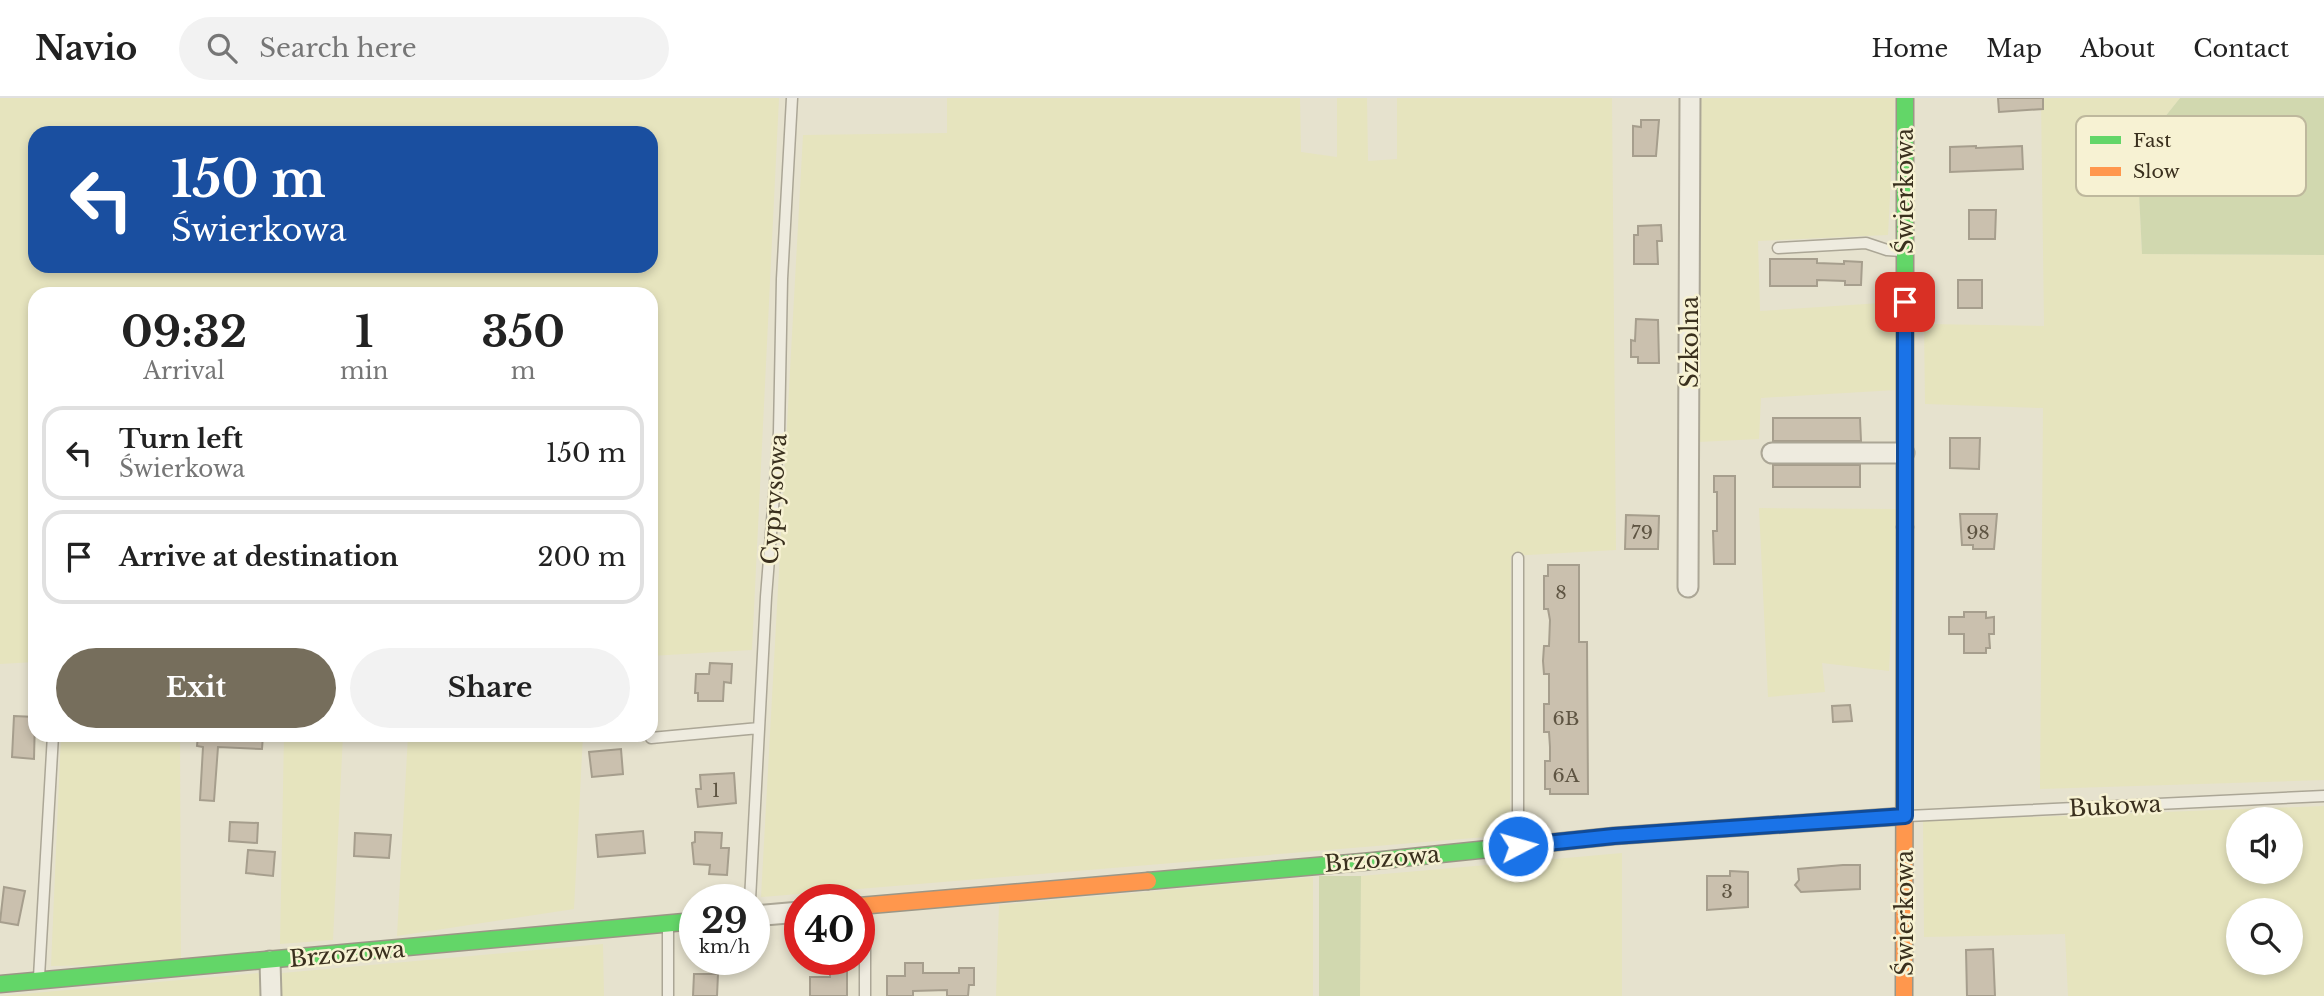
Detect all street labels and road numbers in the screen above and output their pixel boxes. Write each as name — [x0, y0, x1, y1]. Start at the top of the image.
street label: Świerkowa — [1889, 128, 1919, 254]
street label: Szkolna — [1676, 296, 1704, 388]
street label: Cyprysowa — [755, 432, 793, 565]
street label: Bukowa — [2068, 790, 2162, 822]
street label: Brzozowa — [1323, 840, 1441, 878]
street label: Świerkowa — [1889, 850, 1919, 976]
street label: Brzozowa — [288, 935, 406, 973]

